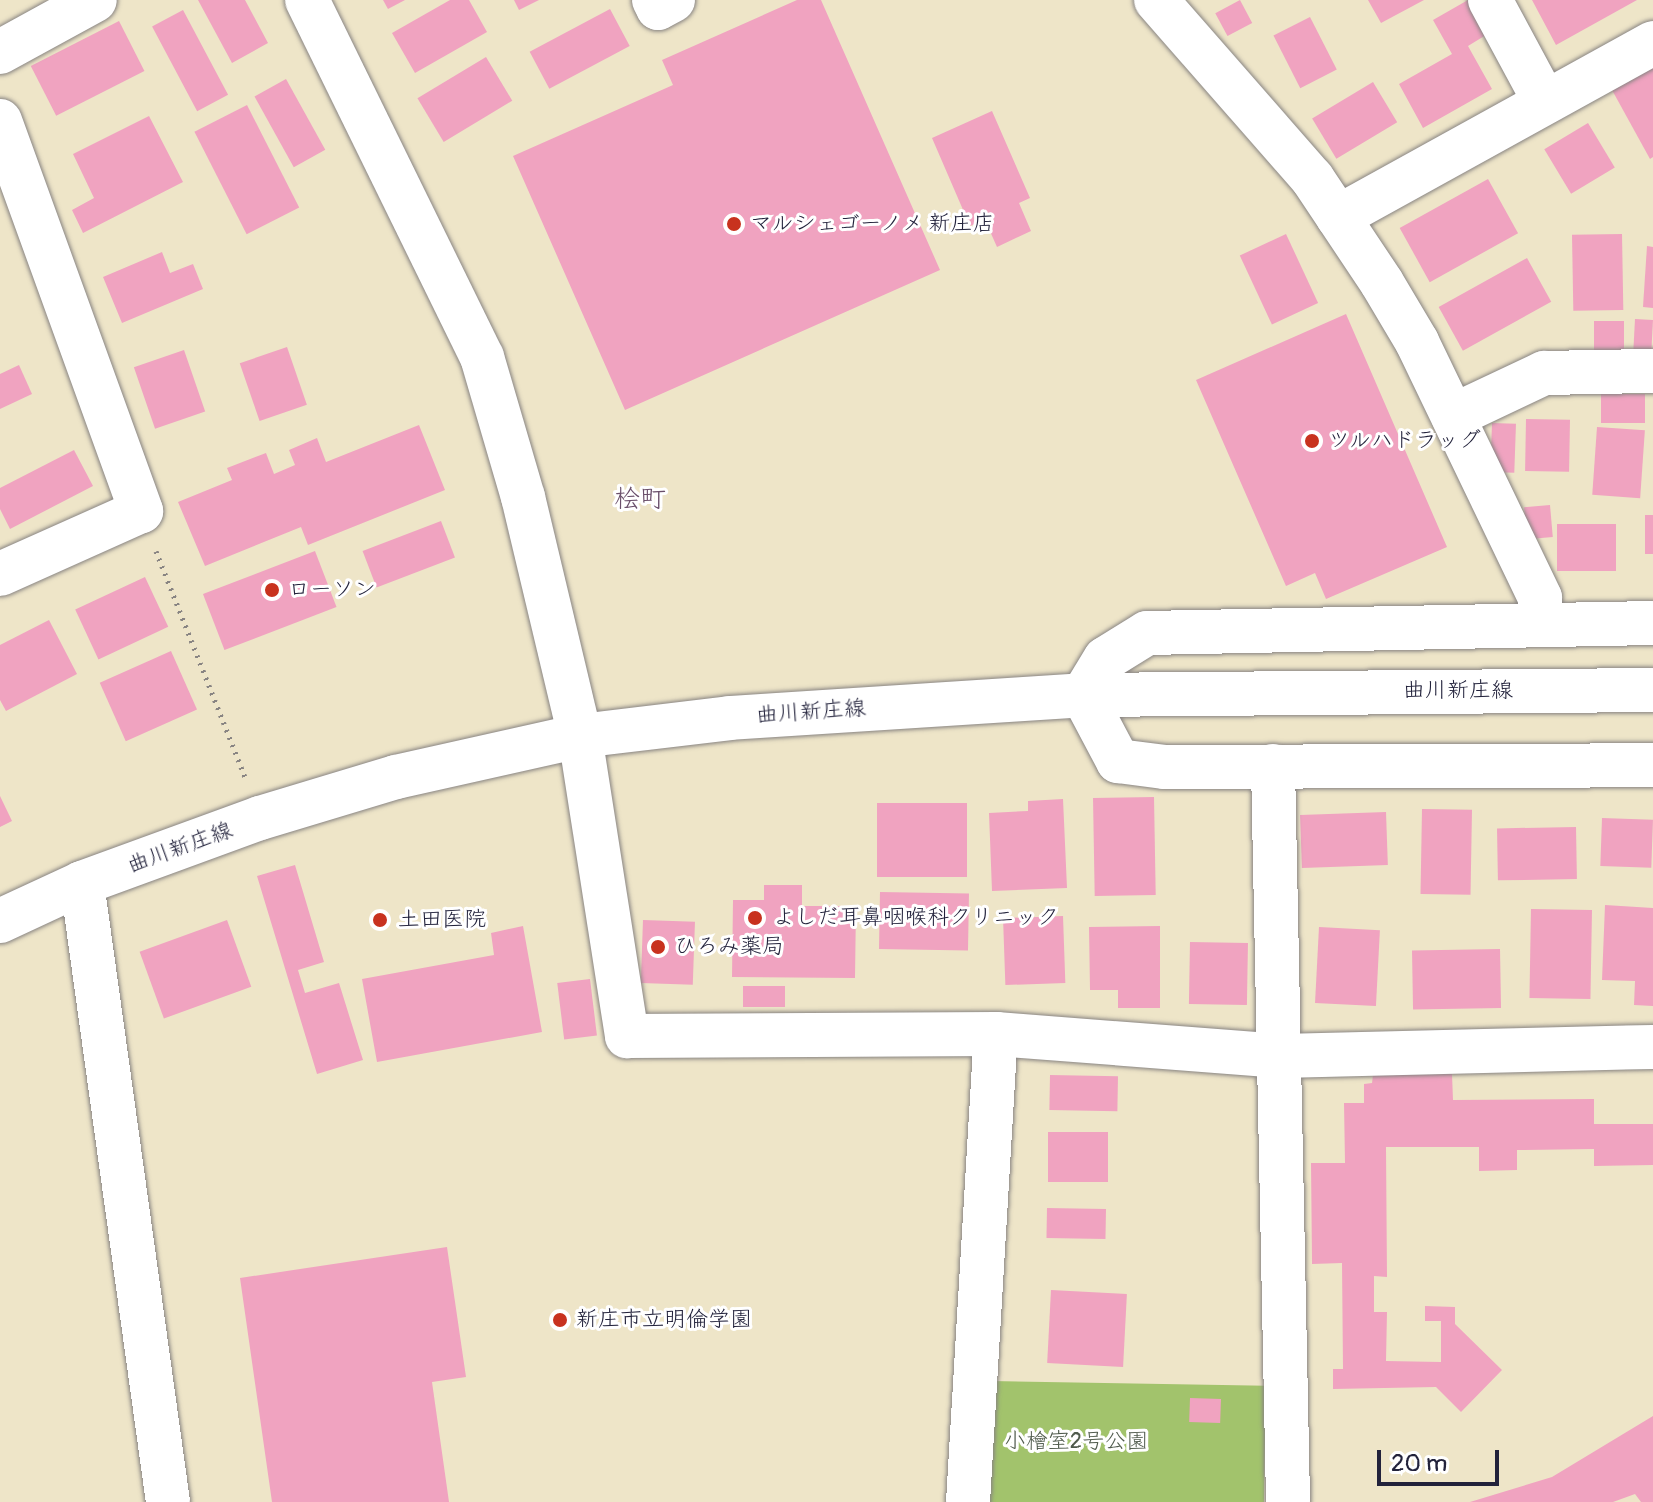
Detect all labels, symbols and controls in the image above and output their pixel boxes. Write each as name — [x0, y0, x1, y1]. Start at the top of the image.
place label: マルシェゴーノメ 新庄店 — [750, 211, 997, 237]
marker: マルシェゴーノメ 新庄店 — [725, 215, 743, 233]
place label: ツルハドラッグ — [1328, 428, 1482, 454]
marker: ツルハドラッグ — [1303, 432, 1321, 450]
district label: 桧町 — [614, 484, 666, 516]
place label: ローソン — [288, 577, 376, 603]
marker: ローソン — [263, 581, 281, 599]
street label: 曲川新庄線 — [1403, 678, 1513, 704]
street label: 曲川新庄線 — [755, 695, 867, 729]
street label: 曲川新庄線 — [124, 817, 236, 879]
place label: よしだ耳鼻咽喉科クリニック — [773, 905, 1059, 931]
place label: 土田医院 — [398, 907, 486, 933]
marker: よしだ耳鼻咽喉科クリニック — [744, 907, 766, 929]
marker: 土田医院 — [369, 909, 391, 931]
place label: ひろみ薬局 — [674, 934, 784, 960]
marker: ひろみ薬局 — [649, 938, 667, 956]
place label: 新庄市立明倫学園 — [576, 1307, 752, 1333]
marker: 新庄市立明倫学園 — [551, 1311, 569, 1329]
park label: 小檜室2号公園 — [1004, 1429, 1148, 1455]
scale bar — [1381, 1434, 1503, 1484]
text: 20 m — [1391, 1449, 1447, 1478]

